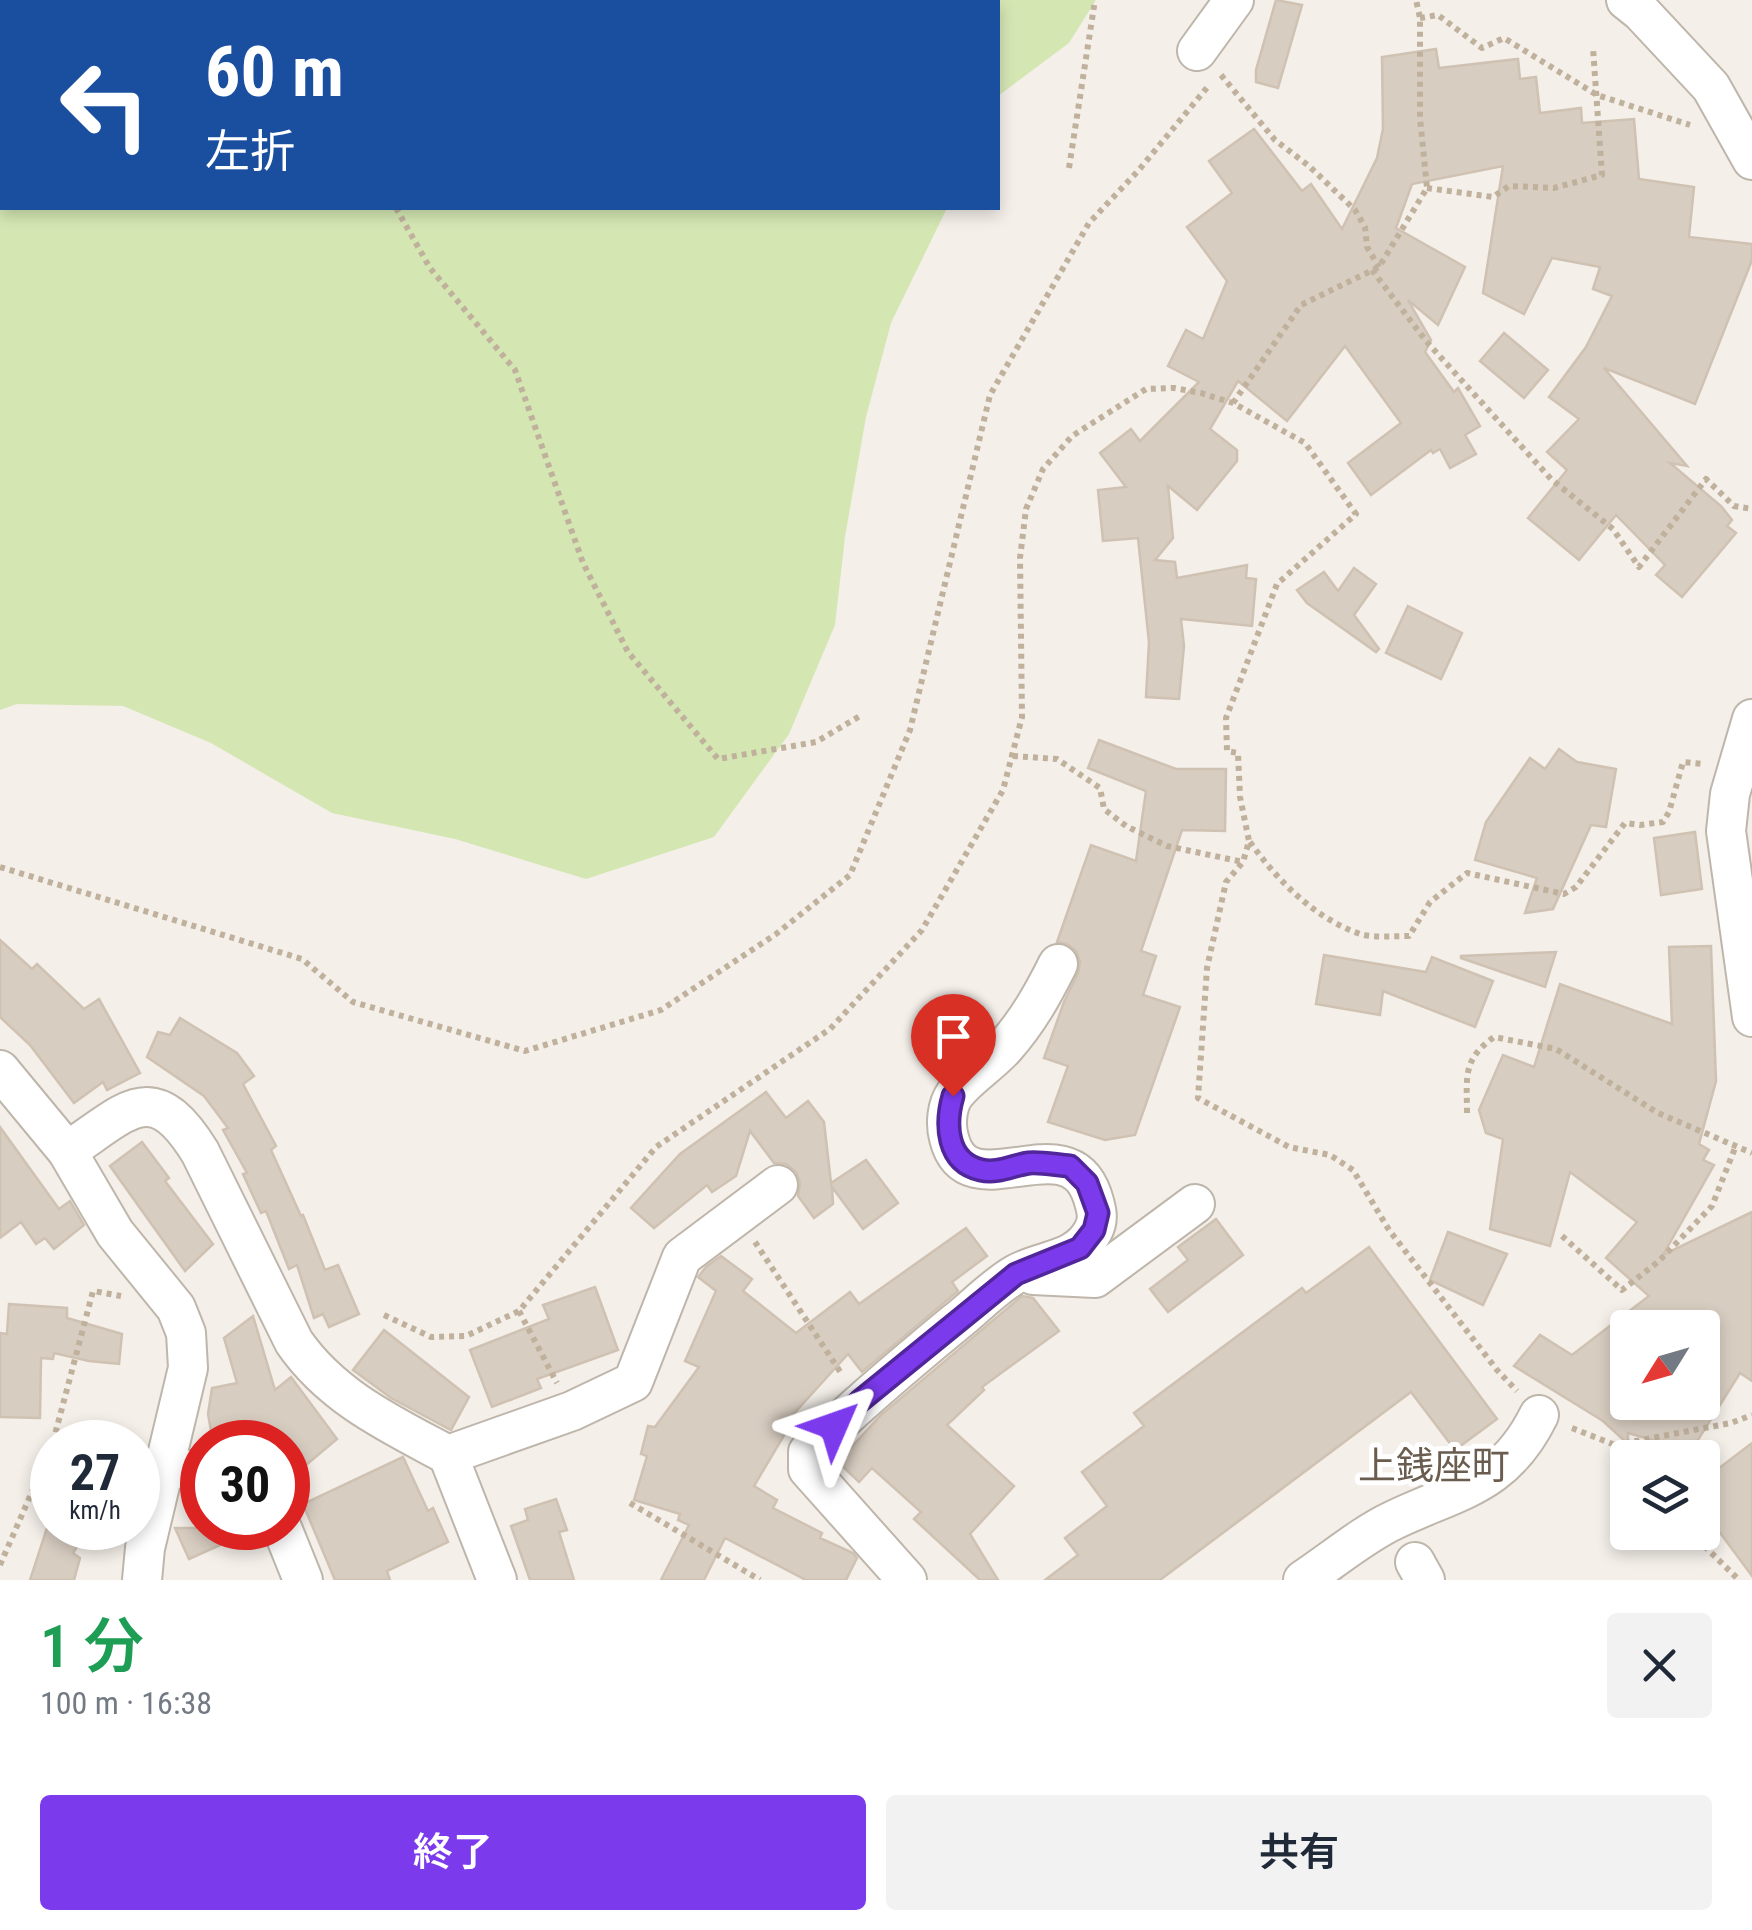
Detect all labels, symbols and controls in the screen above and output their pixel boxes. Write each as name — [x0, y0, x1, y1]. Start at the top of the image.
text: 60 m — [205, 31, 344, 113]
icon: left — [40, 40, 170, 170]
text: 左折 — [205, 125, 295, 178]
pin — [911, 994, 996, 1097]
icon: arrive — [926, 1009, 981, 1064]
north arrow — [1610, 1310, 1720, 1420]
map controls — [1610, 1310, 1720, 1550]
position arrow — [782, 1374, 886, 1478]
speed limit sign: 30 — [180, 1420, 310, 1550]
button: layers — [1610, 1440, 1720, 1550]
text: 27 — [70, 1444, 120, 1502]
district label: 上銭座町 — [1358, 1444, 1510, 1488]
text: km/h — [69, 1496, 121, 1525]
text: 1 分 — [40, 1611, 144, 1682]
button: close — [1607, 1613, 1712, 1718]
text: 100 m · 16:38 — [40, 1684, 212, 1722]
button: 終了 — [40, 1795, 866, 1910]
button: 共有 — [886, 1795, 1712, 1910]

